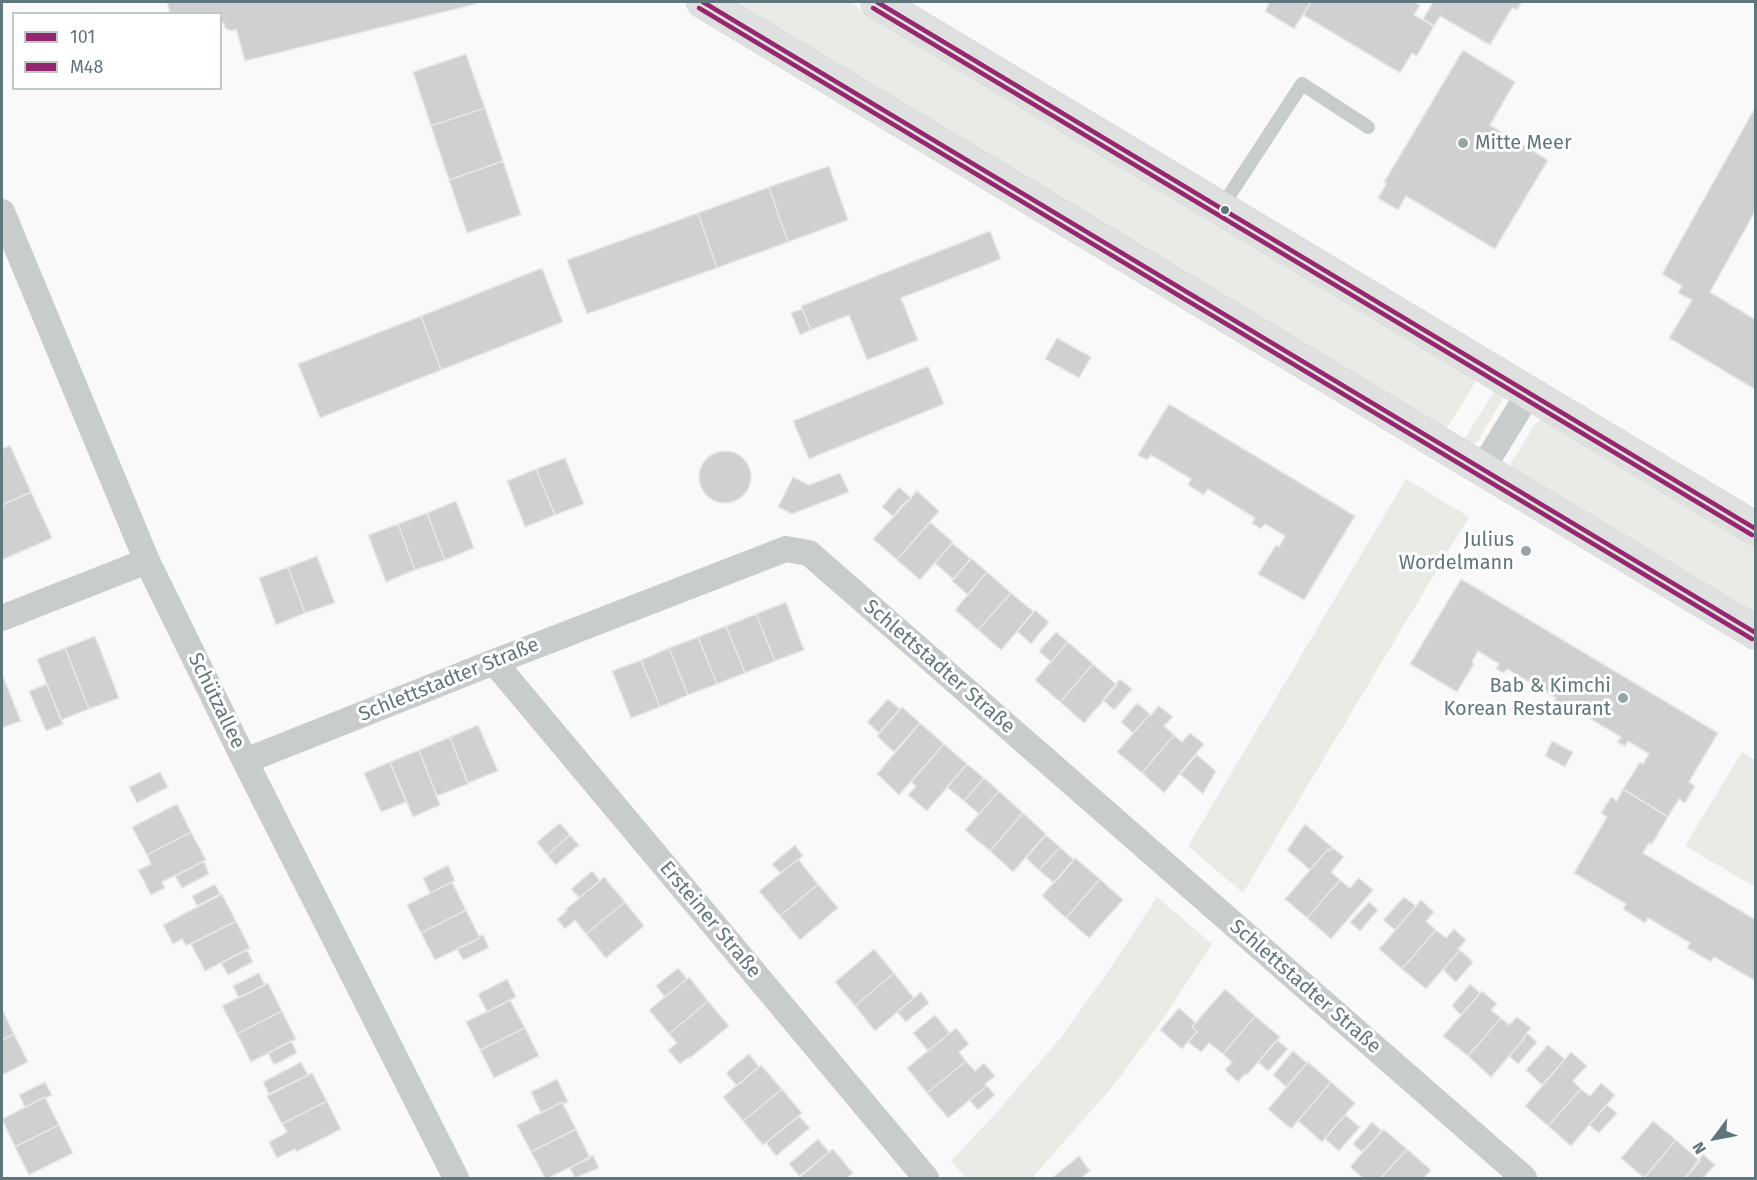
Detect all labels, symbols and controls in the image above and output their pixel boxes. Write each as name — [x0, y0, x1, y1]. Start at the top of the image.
legend — [12, 12, 222, 90]
text: 101 — [70, 26, 95, 48]
text: M48 — [70, 56, 103, 78]
place label: Mitte Meer — [1475, 131, 1572, 155]
marker: Mitte Meer — [1456, 136, 1470, 150]
unlabelled marker — [1219, 204, 1231, 216]
place label: Julius Wordelmann — [1399, 528, 1514, 575]
marker: Julius Wordelmann — [1519, 544, 1533, 558]
street label: Schlettstadter Straße — [859, 595, 1019, 739]
street label: Schlettstadter Straße — [355, 633, 543, 727]
street label: Schützallee — [183, 649, 249, 753]
place label: Bab & Kimchi Korean Restaurant — [1444, 674, 1611, 721]
marker: Bab & Kimchi Korean Restaurant — [1616, 691, 1630, 705]
street label: Ersteiner Straße — [654, 857, 766, 983]
street label: Schlettstadter Straße — [1225, 915, 1385, 1059]
north arrow — [1685, 1108, 1745, 1168]
text: N — [1688, 1138, 1710, 1157]

